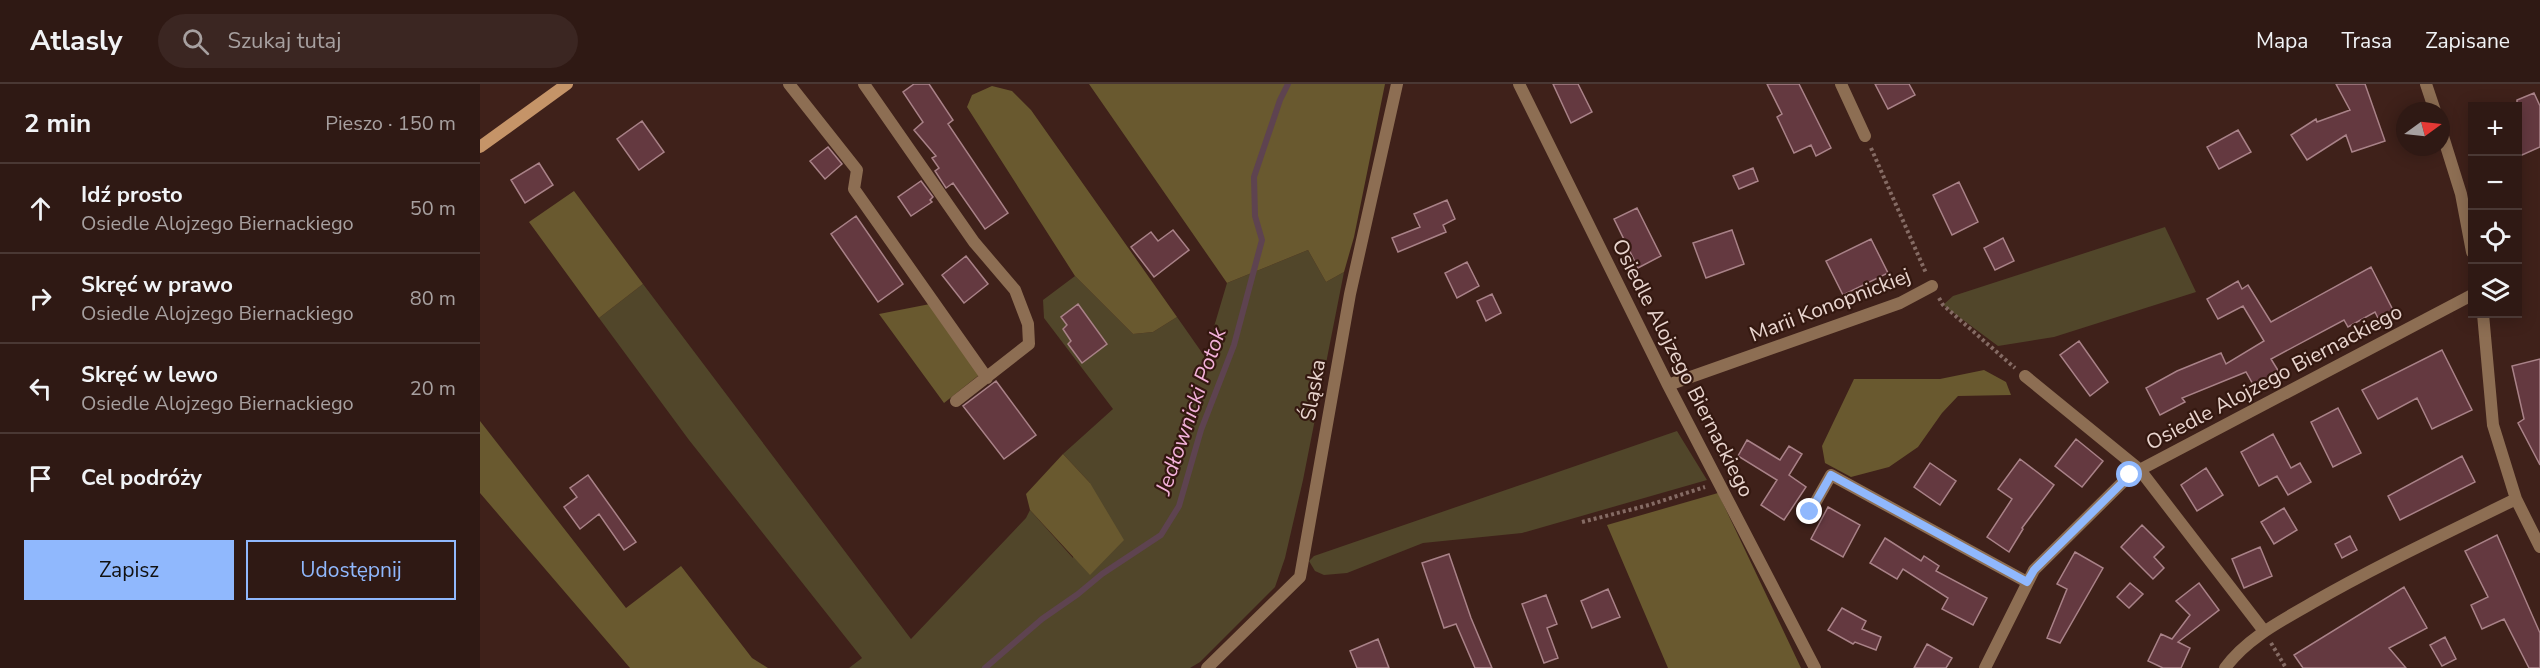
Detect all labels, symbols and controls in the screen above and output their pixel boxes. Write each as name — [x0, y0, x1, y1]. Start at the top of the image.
search box — [158, 14, 578, 68]
text: Atlasly — [30, 22, 122, 60]
icon: search — [179, 25, 212, 58]
text: Szukaj tutaj — [227, 26, 341, 56]
text: Mapa — [2256, 27, 2308, 55]
text: Trasa — [2341, 27, 2392, 55]
text: Zapisane — [2425, 27, 2510, 55]
north arrow — [2396, 102, 2450, 156]
map controls — [2468, 102, 2522, 318]
button: + — [2468, 102, 2522, 156]
text: 2 min — [24, 106, 91, 141]
text: Pieszo · 150 m — [325, 110, 456, 137]
button: − — [2468, 156, 2522, 210]
text: Idź prosto — [81, 180, 183, 210]
icon: ahead — [24, 192, 57, 225]
text: 50 m — [410, 195, 456, 222]
text: Osiedle Alojzego Biernackiego — [81, 210, 354, 237]
button: locate — [2468, 210, 2522, 264]
street label: Osiedle Alojzego Biernackiego — [1606, 234, 1760, 502]
street label: Marii Konopnickiej — [1746, 261, 1914, 349]
button: layers — [2468, 264, 2522, 318]
text: Skręć w prawo — [81, 270, 233, 300]
icon: right — [24, 282, 57, 315]
text: 80 m — [410, 285, 456, 312]
street label: Osiedle Alojzego Biernackiego — [2141, 297, 2407, 457]
text: Osiedle Alojzego Biernackiego — [81, 300, 354, 327]
water label: Jedłownicki Potok — [1148, 323, 1234, 499]
street label: Śląska — [1294, 357, 1332, 423]
text: Skręć w lewo — [81, 360, 218, 390]
icon: left — [24, 372, 57, 405]
text: 20 m — [410, 375, 456, 402]
text: Osiedle Alojzego Biernackiego — [81, 390, 354, 417]
route start — [2116, 461, 2142, 487]
icon: arrive — [24, 462, 57, 495]
text: Cel podróży — [81, 463, 202, 493]
route end — [1796, 498, 1822, 524]
button: Zapisz — [24, 540, 234, 600]
button: Udostępnij — [246, 540, 456, 600]

